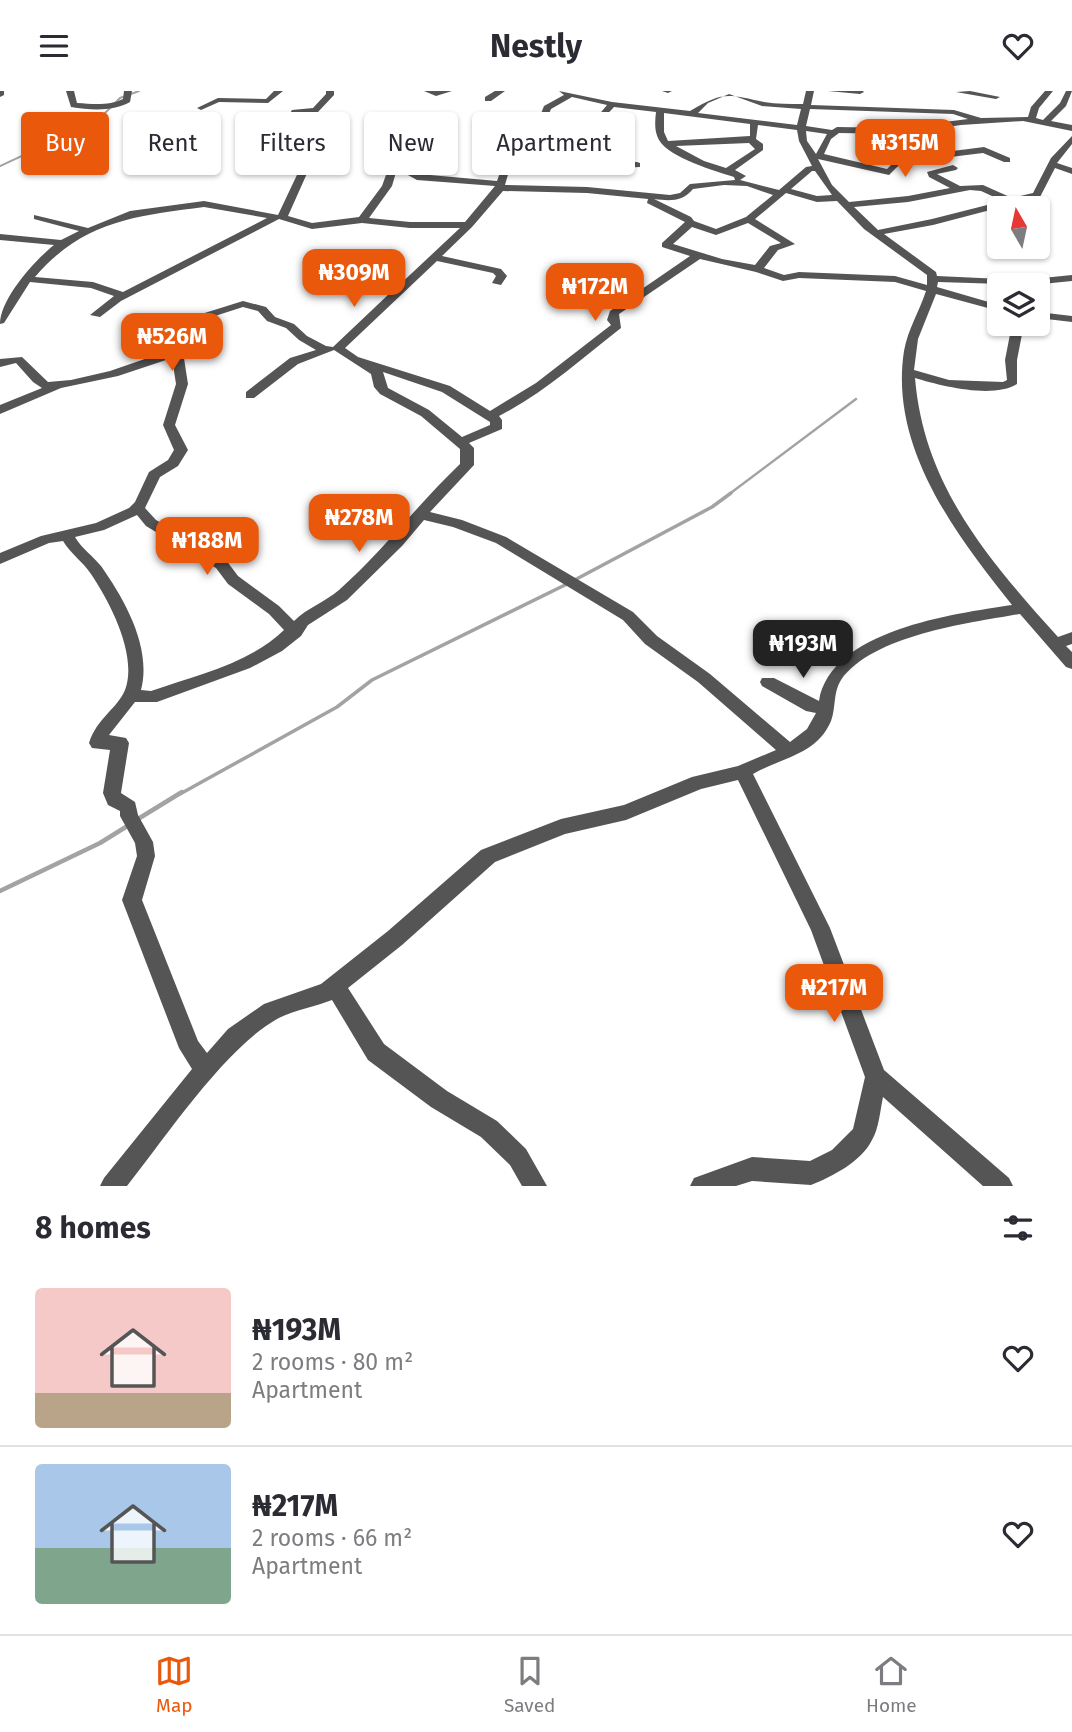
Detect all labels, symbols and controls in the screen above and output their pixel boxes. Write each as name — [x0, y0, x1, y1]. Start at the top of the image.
icon: menu — [35, 27, 73, 65]
text: Nestly — [490, 27, 582, 65]
icon: heart — [999, 27, 1037, 65]
chip: Buy — [21, 112, 109, 175]
chip: Rent — [123, 112, 221, 175]
chip: Filters — [235, 112, 350, 175]
chip: New — [364, 112, 458, 175]
chip: Apartment — [472, 112, 635, 175]
pin: ₦315M — [856, 119, 954, 179]
text: ₦315M — [871, 128, 939, 156]
north arrow — [987, 196, 1050, 259]
map controls — [987, 196, 1050, 336]
pin: ₦309M — [305, 249, 403, 309]
text: ₦309M — [318, 258, 390, 286]
pin: ₦172M — [546, 264, 644, 323]
text: ₦172M — [562, 272, 628, 300]
button: layers — [987, 273, 1050, 336]
pin: ₦526M — [123, 313, 221, 373]
text: ₦526M — [137, 322, 207, 350]
pin: ₦278M — [310, 495, 408, 554]
text: ₦278M — [325, 503, 393, 531]
pin: ₦188M — [158, 517, 256, 577]
text: ₦188M — [172, 526, 242, 554]
pin: ₦193M — [754, 621, 852, 680]
text: ₦193M — [769, 629, 837, 657]
pin: ₦217M — [785, 965, 883, 1024]
text: ₦217M — [801, 973, 867, 1001]
icon: filters — [999, 1209, 1037, 1247]
text: 8 homes — [35, 1210, 151, 1246]
text: ₦193M — [252, 1312, 341, 1348]
icon: home — [91, 1316, 175, 1400]
icon: heart — [999, 1339, 1037, 1377]
text: 2 rooms · 80 m² — [252, 1348, 413, 1376]
text: Apartment — [252, 1376, 362, 1404]
text: ₦217M — [252, 1488, 338, 1524]
icon: home — [91, 1492, 175, 1576]
icon: heart — [999, 1515, 1037, 1553]
text: 2 rooms · 66 m² — [252, 1524, 412, 1552]
text: Apartment — [252, 1552, 362, 1580]
tab: Map — [155, 1652, 193, 1717]
tab: Saved — [504, 1652, 555, 1717]
tab: Home — [866, 1652, 917, 1717]

